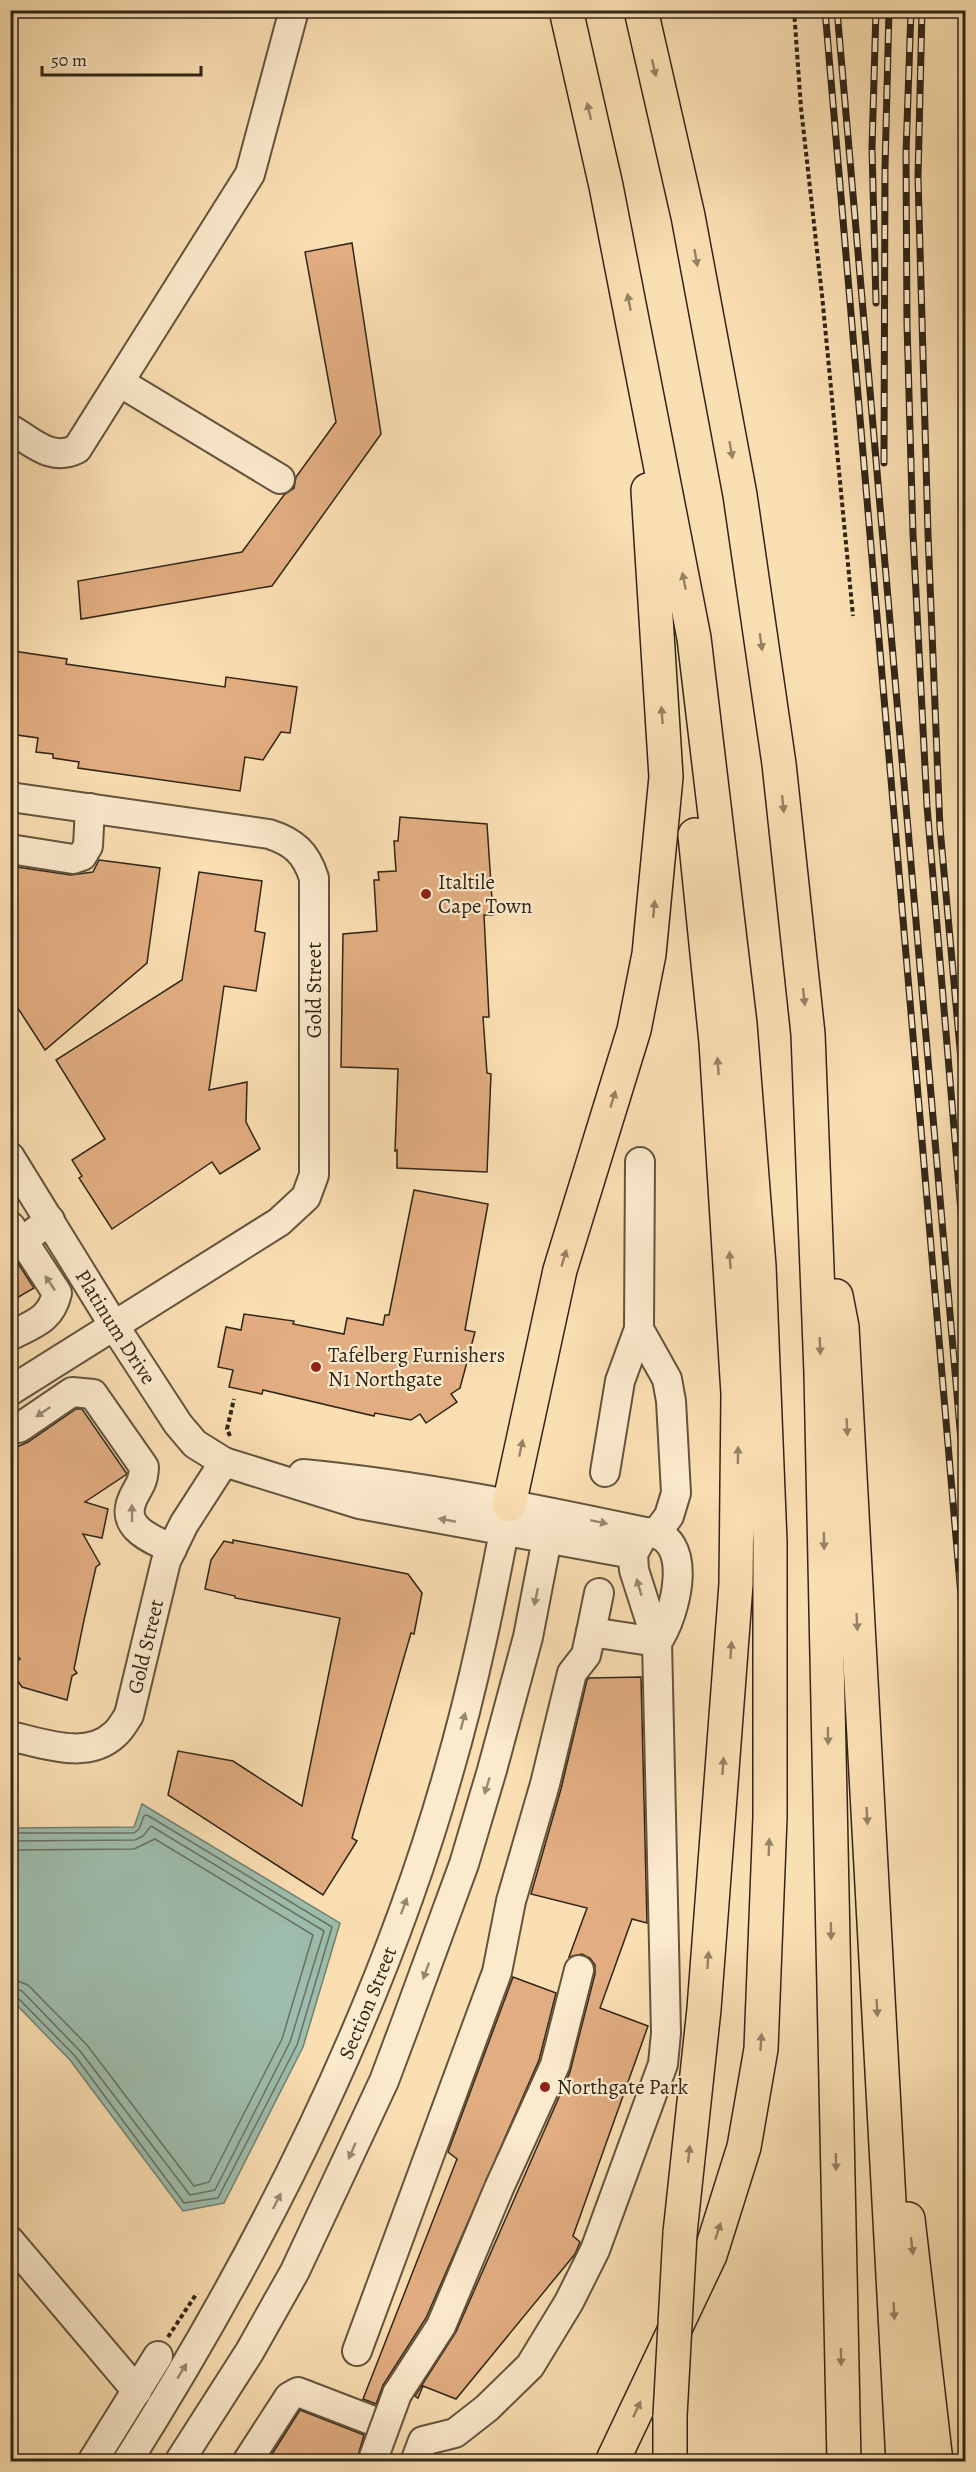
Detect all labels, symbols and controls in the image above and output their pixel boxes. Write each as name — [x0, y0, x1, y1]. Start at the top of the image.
scale bar — [42, 39, 201, 77]
text: 50 m — [51, 48, 87, 72]
one-way arrow — [649, 58, 659, 77]
one-way arrow — [584, 102, 594, 121]
one-way arrow — [692, 249, 701, 268]
one-way arrow — [624, 293, 633, 312]
one-way arrow — [727, 440, 736, 459]
one-way arrow — [679, 571, 688, 590]
one-way arrow — [757, 633, 766, 652]
one-way arrow — [658, 705, 667, 724]
one-way arrow — [778, 794, 788, 813]
place label: Italtile Cape Town — [438, 868, 532, 920]
marker: Italtile Cape Town — [419, 887, 433, 901]
one-way arrow — [649, 899, 659, 918]
street label: Gold Street — [300, 942, 328, 1038]
one-way arrow — [799, 988, 809, 1007]
one-way arrow — [713, 1056, 722, 1075]
one-way arrow — [609, 1090, 618, 1108]
one-way arrow — [560, 1249, 569, 1267]
one-way arrow — [725, 1251, 734, 1270]
street label: Platinum Drive — [69, 1264, 163, 1390]
one-way arrow — [45, 1275, 56, 1291]
one-way arrow — [815, 1336, 825, 1355]
place label: Tafelberg Furnishers N1 Northgate — [328, 1341, 505, 1393]
marker: Tafelberg Furnishers N1 Northgate — [309, 1360, 323, 1374]
one-way arrow — [35, 1406, 51, 1417]
one-way arrow — [843, 1417, 852, 1436]
one-way arrow — [517, 1438, 526, 1457]
one-way arrow — [733, 1446, 743, 1465]
one-way arrow — [127, 1503, 137, 1522]
one-way arrow — [437, 1515, 456, 1524]
one-way arrow — [589, 1518, 608, 1528]
one-way arrow — [819, 1531, 829, 1550]
one-way arrow — [633, 1577, 643, 1596]
one-way arrow — [531, 1588, 540, 1607]
street label: Gold Street — [121, 1596, 170, 1697]
one-way arrow — [853, 1612, 862, 1631]
one-way arrow — [727, 1640, 736, 1659]
one-way arrow — [459, 1712, 468, 1730]
one-way arrow — [823, 1726, 833, 1745]
one-way arrow — [718, 1756, 727, 1775]
one-way arrow — [482, 1777, 491, 1795]
one-way arrow — [863, 1807, 872, 1826]
one-way arrow — [765, 1838, 774, 1857]
one-way arrow — [399, 1897, 409, 1915]
one-way arrow — [827, 1921, 836, 1940]
street label: Section Street — [332, 1942, 403, 2064]
one-way arrow — [703, 1951, 713, 1970]
one-way arrow — [421, 1962, 430, 1980]
one-way arrow — [873, 1998, 882, 2017]
one-way arrow — [756, 2032, 766, 2051]
place label: Northgate Park — [557, 2073, 689, 2101]
marker: Northgate Park — [538, 2080, 552, 2094]
one-way arrow — [347, 2142, 356, 2159]
one-way arrow — [684, 2145, 694, 2164]
one-way arrow — [832, 2152, 841, 2171]
one-way arrow — [272, 2192, 282, 2209]
one-way arrow — [713, 2222, 723, 2240]
one-way arrow — [908, 2236, 917, 2255]
one-way arrow — [890, 2302, 899, 2321]
one-way arrow — [836, 2347, 846, 2366]
one-way arrow — [177, 2363, 188, 2379]
one-way arrow — [632, 2400, 641, 2417]

